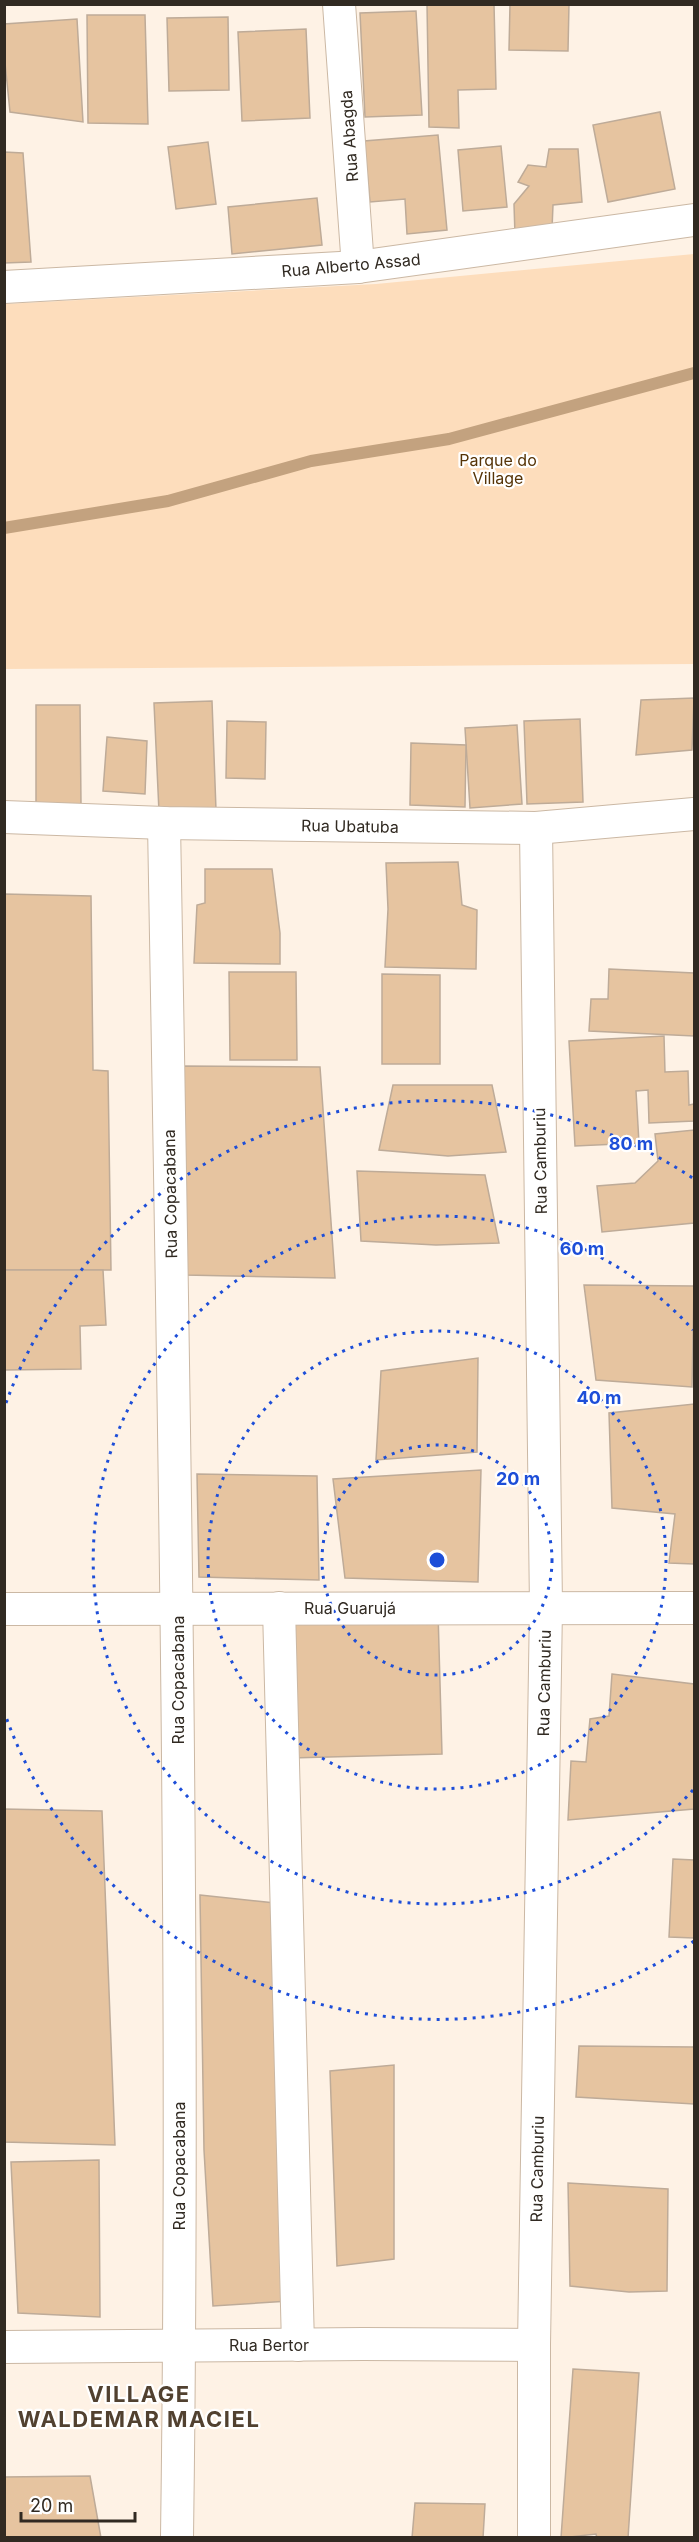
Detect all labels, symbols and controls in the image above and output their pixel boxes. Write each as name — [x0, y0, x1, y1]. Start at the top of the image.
street label: Rua Abagda — [336, 90, 362, 182]
street label: Rua Alberto Assad — [281, 249, 421, 281]
park label: Parque do Village — [459, 450, 537, 488]
street label: Rua Ubatuba — [301, 815, 399, 837]
street label: Rua Camburiu — [529, 1107, 551, 1215]
street label: Rua Copacabana — [159, 1129, 181, 1259]
text: 80 m — [609, 1133, 653, 1154]
text: 60 m — [560, 1238, 604, 1259]
text: 40 m — [577, 1387, 622, 1408]
text: 20 m — [496, 1468, 540, 1489]
centre of rings — [427, 1550, 447, 1570]
street label: Rua Guarujá — [304, 1598, 396, 1618]
street label: Rua Copacabana — [168, 1615, 188, 1745]
street label: Rua Camburiu — [533, 1629, 555, 1737]
street label: Rua Copacabana — [169, 2101, 189, 2231]
street label: Rua Camburiu — [526, 2115, 548, 2223]
street label: Rua Bertor — [229, 2335, 309, 2355]
district label: VILLAGE WALDEMAR MACIEL — [18, 2381, 260, 2432]
scale bar — [21, 2485, 135, 2523]
text: 20 m — [30, 2495, 73, 2516]

